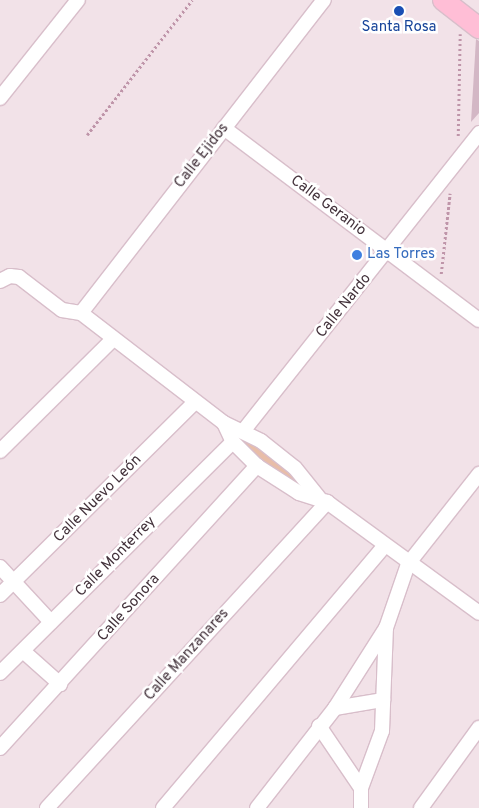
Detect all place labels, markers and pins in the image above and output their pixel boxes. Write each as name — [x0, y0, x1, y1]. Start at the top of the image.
marker: Santa Rosa — [393, 5, 405, 17]
place label: Santa Rosa — [362, 19, 436, 37]
place label: Las Torres — [367, 246, 436, 264]
marker: Las Torres — [351, 249, 363, 261]

